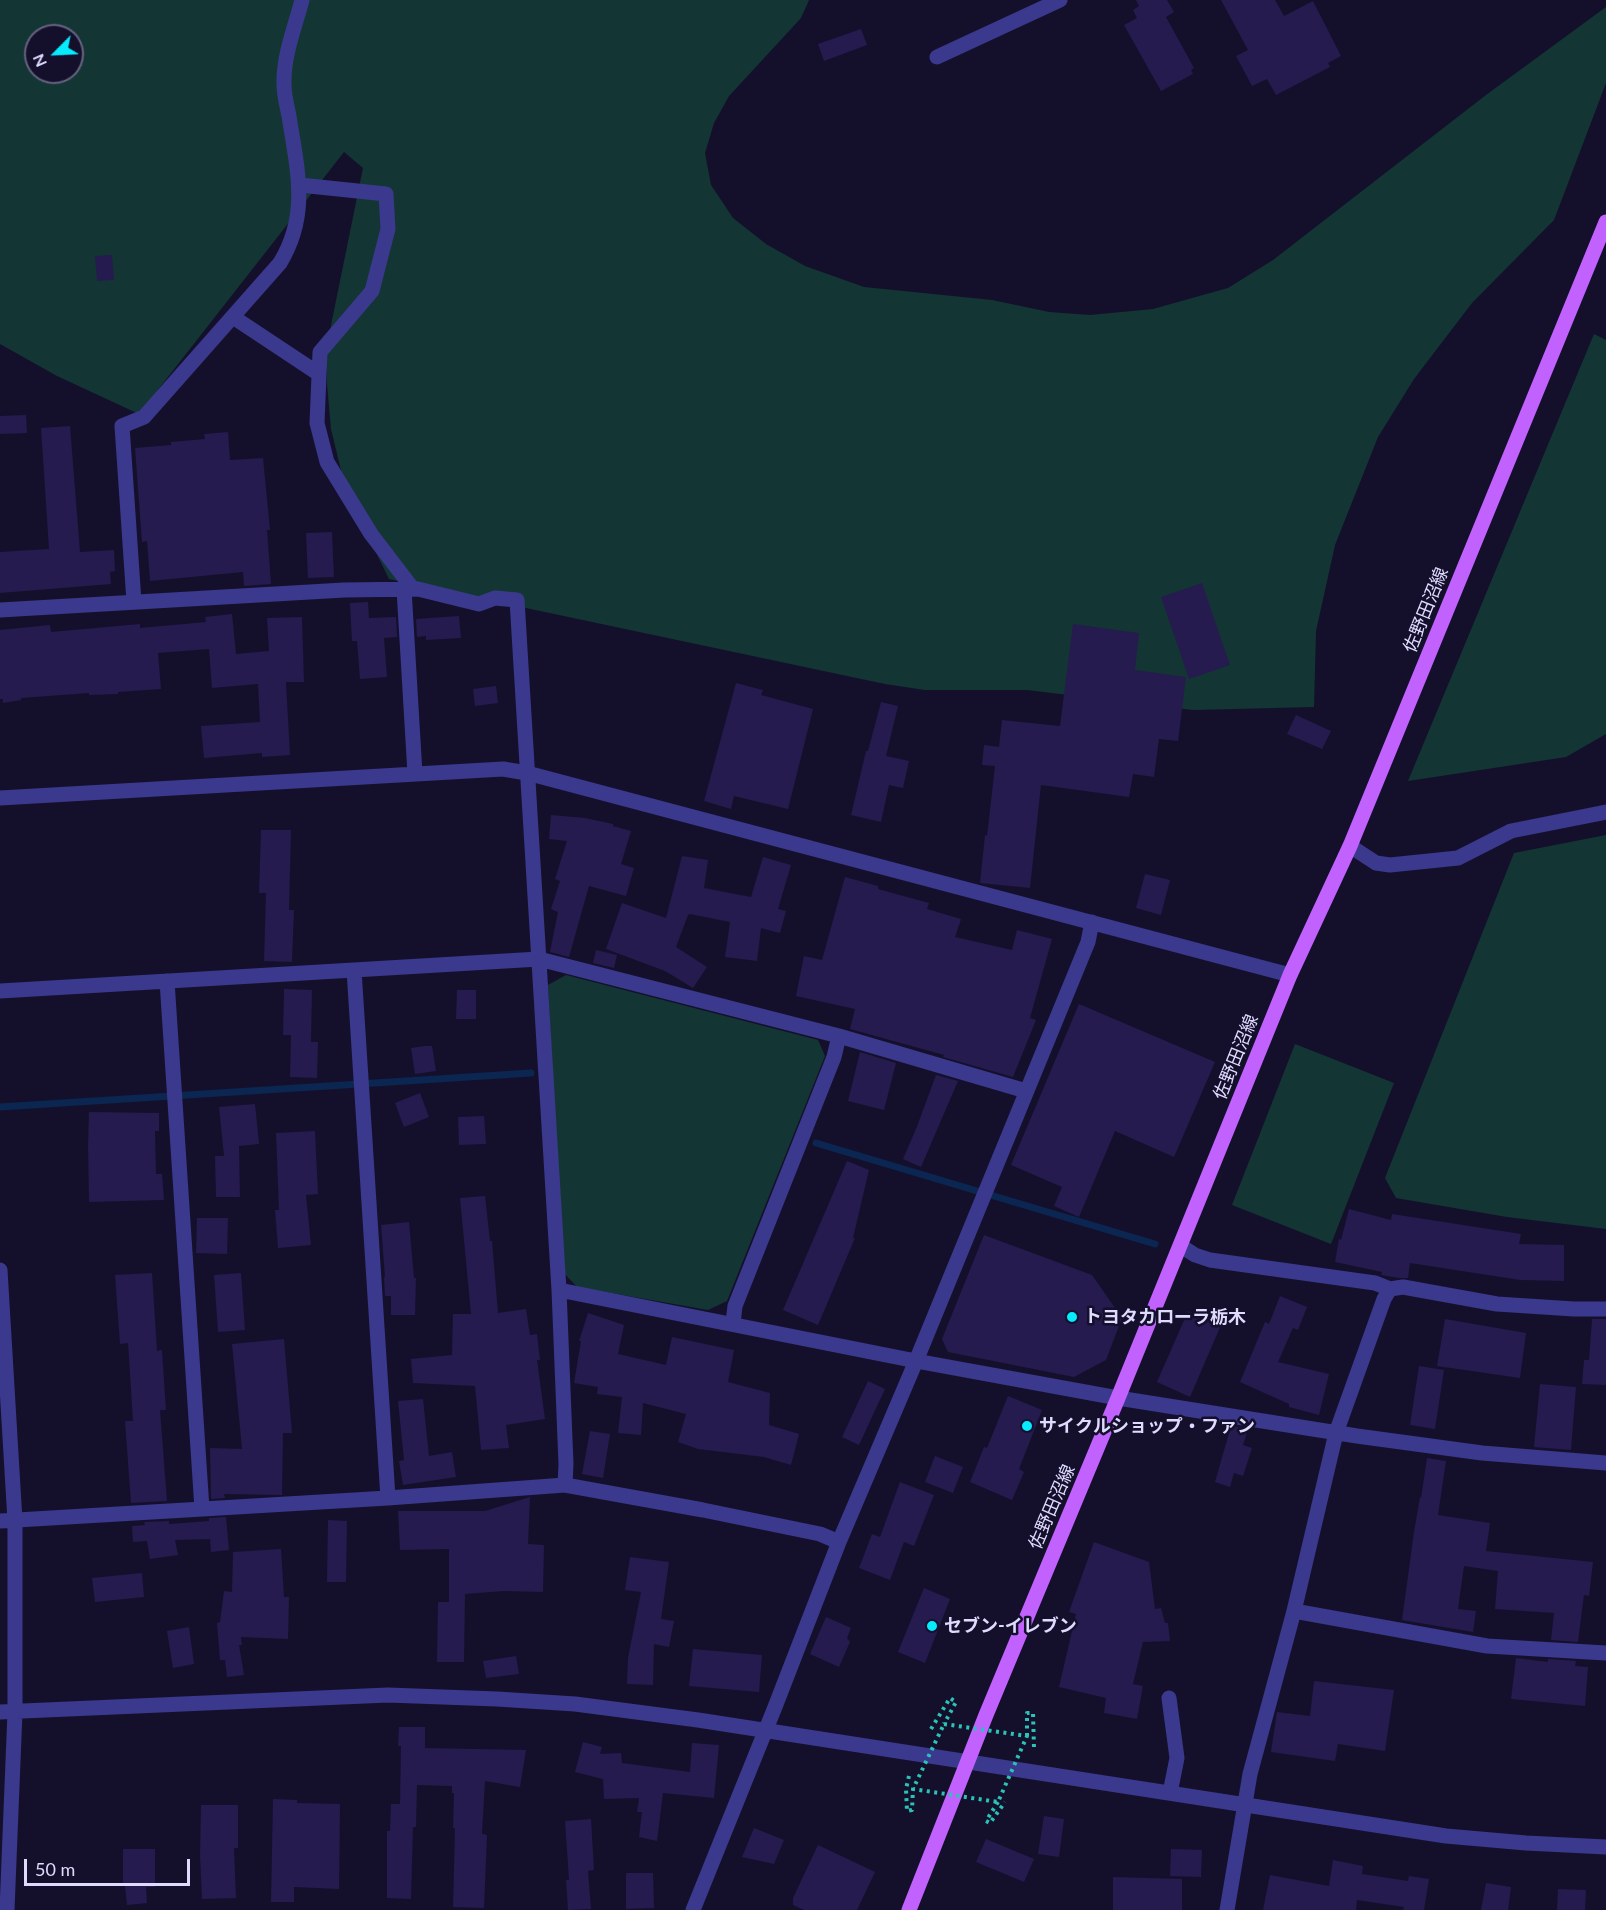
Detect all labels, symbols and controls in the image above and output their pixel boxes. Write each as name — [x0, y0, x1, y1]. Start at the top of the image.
north arrow — [24, 24, 84, 84]
text: N — [28, 51, 50, 70]
street label: 佐野田沼線 — [1399, 564, 1453, 656]
street label: 佐野田沼線 — [1209, 1011, 1263, 1103]
place label: トヨタカローラ栃木 — [1084, 1306, 1246, 1328]
marker: トヨタカローラ栃木 — [1065, 1310, 1079, 1324]
place label: サイクルショップ・ファン — [1039, 1415, 1255, 1437]
marker: サイクルショップ・ファン — [1020, 1419, 1034, 1433]
street label: 佐野田沼線 — [1024, 1461, 1080, 1553]
place label: セブン-イレブン — [944, 1615, 1077, 1637]
marker: セブン-イレブン — [925, 1619, 939, 1633]
scale bar — [27, 1847, 194, 1885]
text: 50 m — [35, 1858, 75, 1880]

